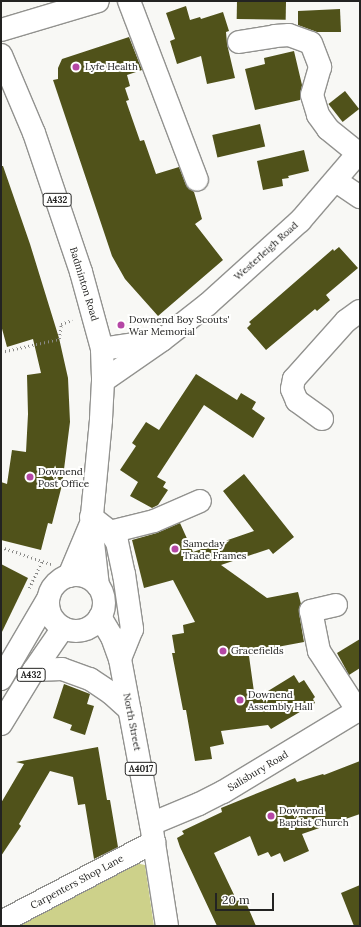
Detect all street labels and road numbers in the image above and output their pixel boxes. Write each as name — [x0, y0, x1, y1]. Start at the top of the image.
road number: A432 — [42, 193, 72, 207]
street label: Westerleigh Road — [232, 219, 300, 283]
street label: Badminton Road — [67, 246, 101, 322]
road number: A432 — [16, 668, 46, 682]
street label: North Street — [121, 692, 143, 752]
street label: Salisbury Road — [226, 748, 290, 794]
road number: A4017 — [124, 762, 158, 776]
street label: Carpenters Shop Lane — [28, 852, 126, 912]

